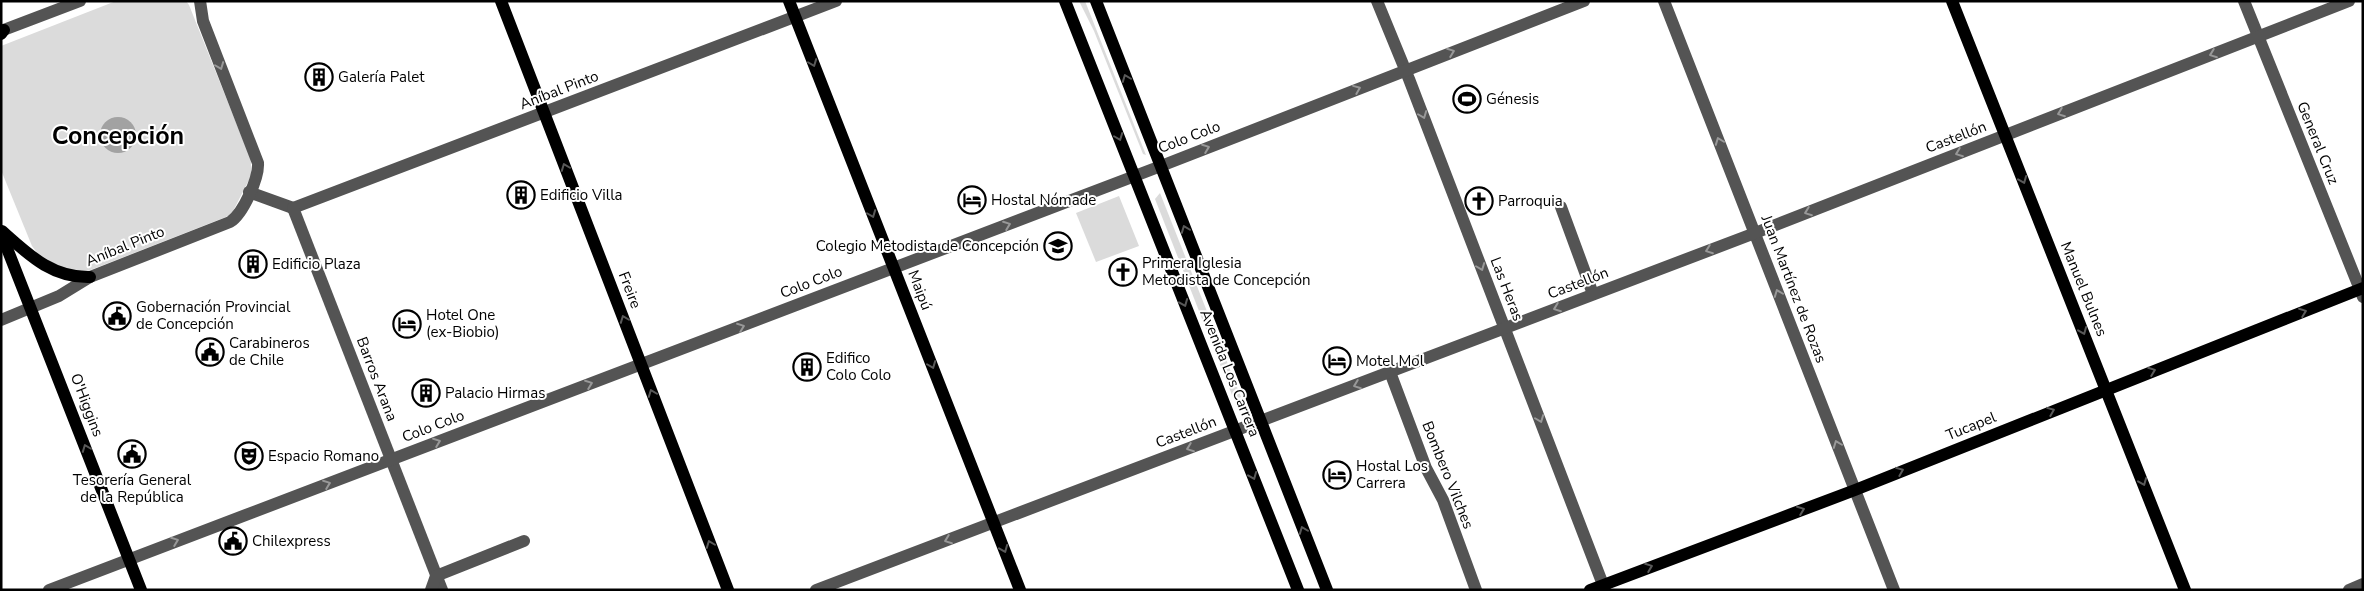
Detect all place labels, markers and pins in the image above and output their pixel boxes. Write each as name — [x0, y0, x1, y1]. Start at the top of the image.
building icon: Galería Palet — [304, 62, 334, 92]
place label: Galería Palet — [338, 67, 425, 87]
sports icon: Génesis — [1452, 84, 1482, 114]
place label: Génesis — [1486, 89, 1539, 109]
building icon: Edificio Villa — [506, 180, 536, 210]
place label: Edificio Villa — [540, 185, 623, 205]
hotel icon: Hostal Nómade — [957, 185, 987, 215]
church icon: Parroquia — [1464, 186, 1494, 216]
place label: Hostal Nómade — [991, 190, 1096, 210]
place label: Parroquia — [1498, 191, 1563, 211]
school or university icon: Colegio Metodista de Concepción — [1043, 231, 1073, 261]
place label: Colegio Metodista de Concepción — [816, 236, 1039, 256]
building icon: Edificio Plaza — [238, 249, 268, 279]
place label: Primera Iglesia Metodista de Concepción — [1142, 253, 1311, 290]
place label: Edificio Plaza — [272, 254, 361, 274]
church icon: Primera Iglesia Metodista de Concepción — [1108, 257, 1138, 287]
place label: Gobernación Provincial de Concepción — [136, 297, 291, 334]
public building icon: Gobernación Provincial de Concepción — [102, 301, 132, 331]
place label: Hotel One (ex-Biobio) — [426, 305, 499, 342]
hotel icon: Hotel One (ex-Biobio) — [392, 309, 422, 339]
place label: Carabineros de Chile — [229, 333, 310, 370]
public building icon: Carabineros de Chile — [195, 337, 225, 367]
hotel icon: Motel Mol — [1322, 346, 1352, 376]
place label: Edifico Colo Colo — [826, 348, 891, 385]
place label: Motel Mol — [1356, 351, 1425, 371]
building icon: Edifico Colo Colo — [792, 352, 822, 382]
building icon: Palacio Hirmas — [411, 378, 441, 408]
place label: Palacio Hirmas — [445, 383, 545, 403]
public building icon: Tesorería General de la República — [117, 439, 147, 469]
theatre icon: Espacio Romano — [234, 441, 264, 471]
place label: Espacio Romano — [268, 446, 379, 466]
place label: Hostal Los Carrera — [1356, 456, 1428, 493]
hotel icon: Hostal Los Carrera — [1322, 460, 1352, 490]
place label: Tesorería General de la República — [73, 470, 192, 507]
public building icon: Chilexpress — [218, 526, 248, 556]
place label: Chilexpress — [252, 531, 331, 551]

